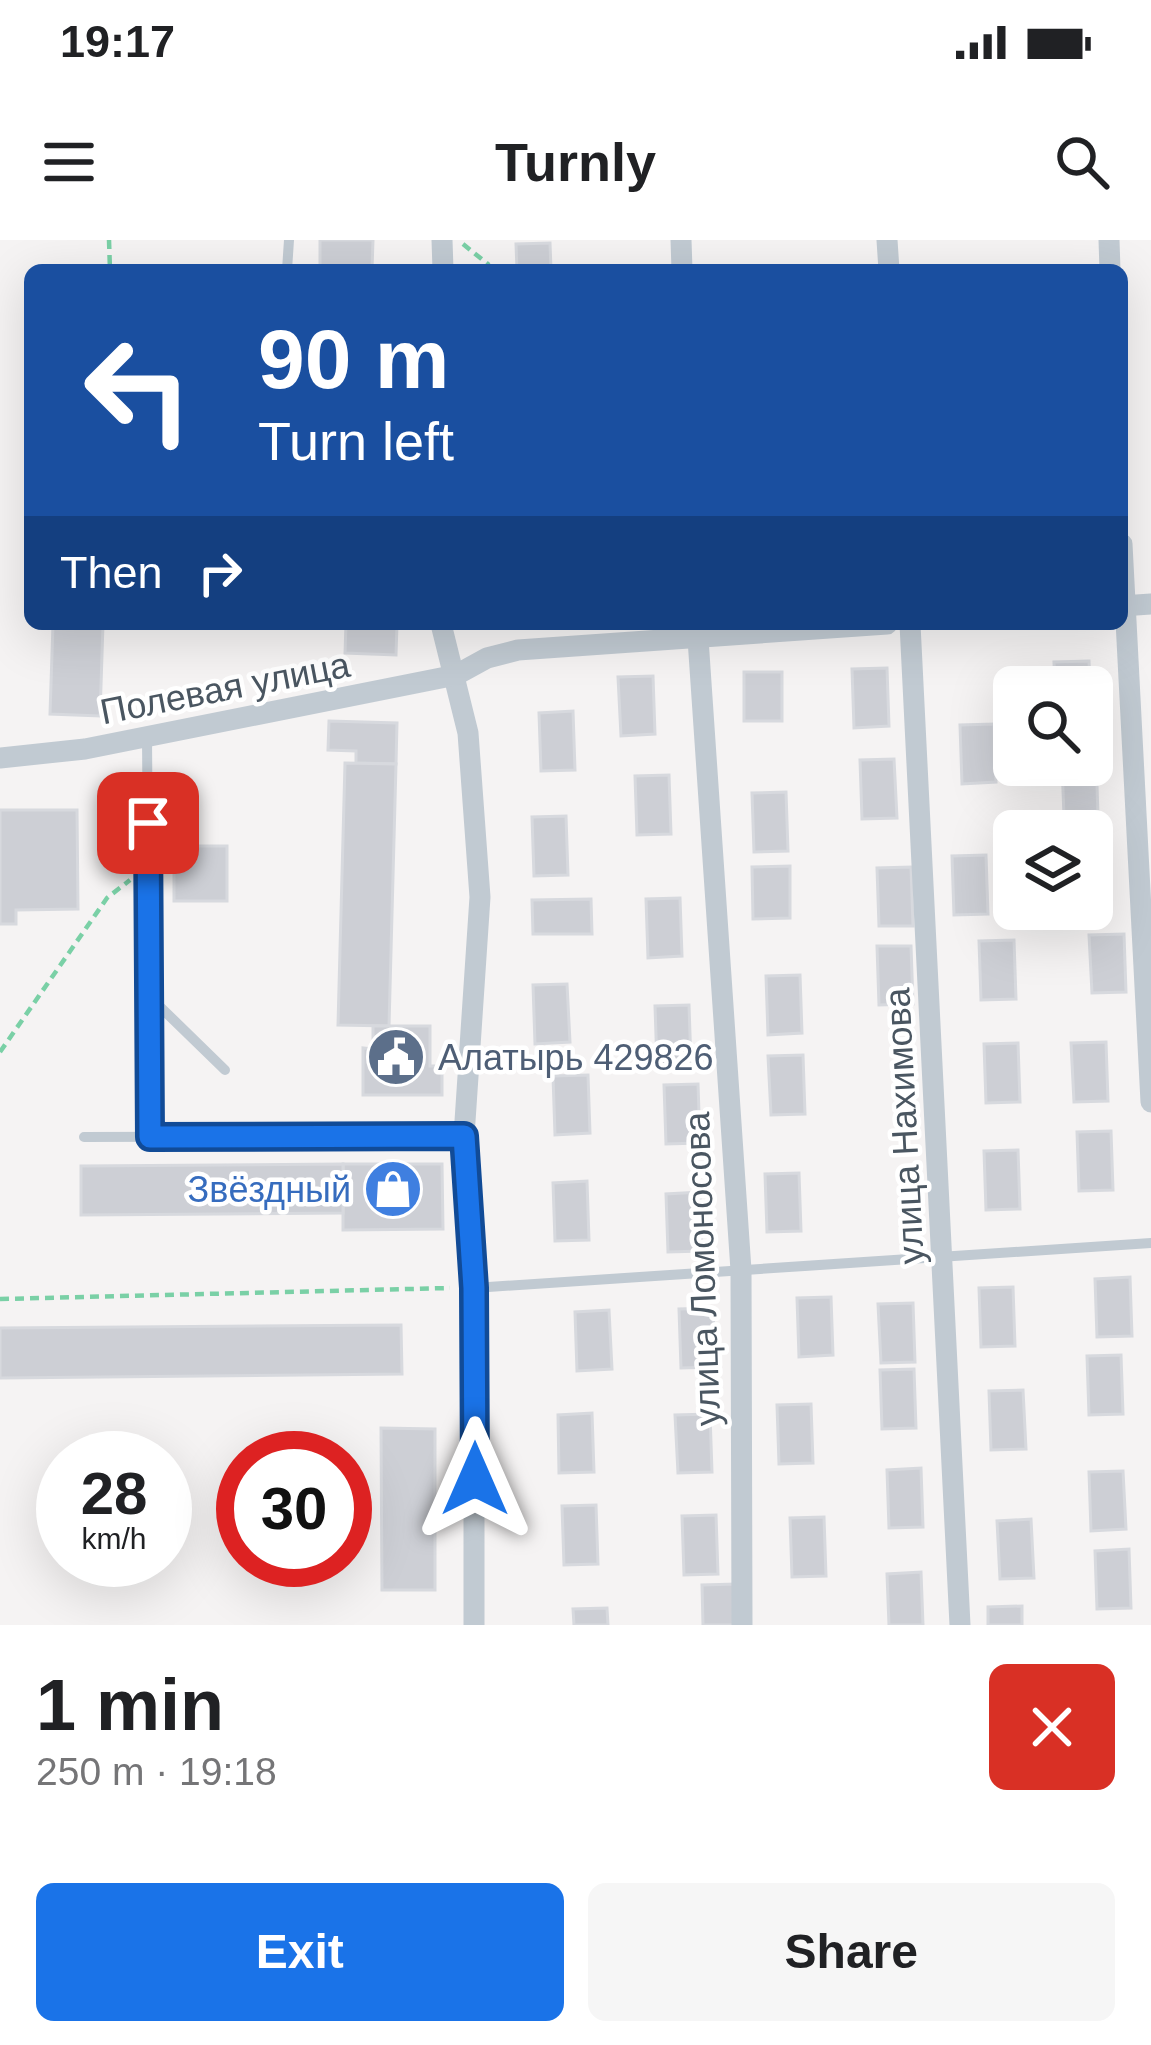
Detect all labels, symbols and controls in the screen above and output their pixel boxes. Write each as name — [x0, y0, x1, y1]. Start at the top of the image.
text: 19:17 — [60, 16, 175, 67]
icon: menu — [36, 129, 102, 195]
icon: search — [1049, 129, 1115, 195]
text: Turnly — [495, 132, 656, 192]
icon: left — [60, 312, 216, 468]
text: 90 m — [258, 312, 449, 406]
text: Turn left — [258, 411, 454, 471]
icon: right — [187, 540, 253, 606]
text: Then — [60, 547, 163, 598]
street label: Полевая улица — [97, 644, 354, 732]
map controls — [993, 666, 1113, 930]
button: search — [993, 666, 1113, 786]
pin — [97, 772, 199, 874]
icon: arrive — [115, 790, 181, 856]
button: layers — [993, 810, 1113, 930]
street label: улица Нахимова — [876, 986, 932, 1265]
public building icon: Алатырь 429826 — [365, 1026, 427, 1088]
place label: Алатырь 429826 — [438, 1037, 714, 1078]
street label: улица Ломоносова — [676, 1110, 728, 1427]
shop icon: Звёздный — [362, 1158, 424, 1220]
place label: Звёздный — [188, 1169, 351, 1210]
position arrow — [412, 1416, 538, 1542]
speed limit sign: 30 — [216, 1431, 372, 1587]
text: 28 — [81, 1460, 147, 1527]
text: km/h — [81, 1522, 147, 1555]
button: close — [989, 1664, 1115, 1790]
text: 1 min — [36, 1665, 224, 1745]
text: 250 m · 19:18 — [36, 1750, 277, 1793]
button: Exit — [36, 1883, 564, 2021]
button: Share — [588, 1883, 1115, 2021]

